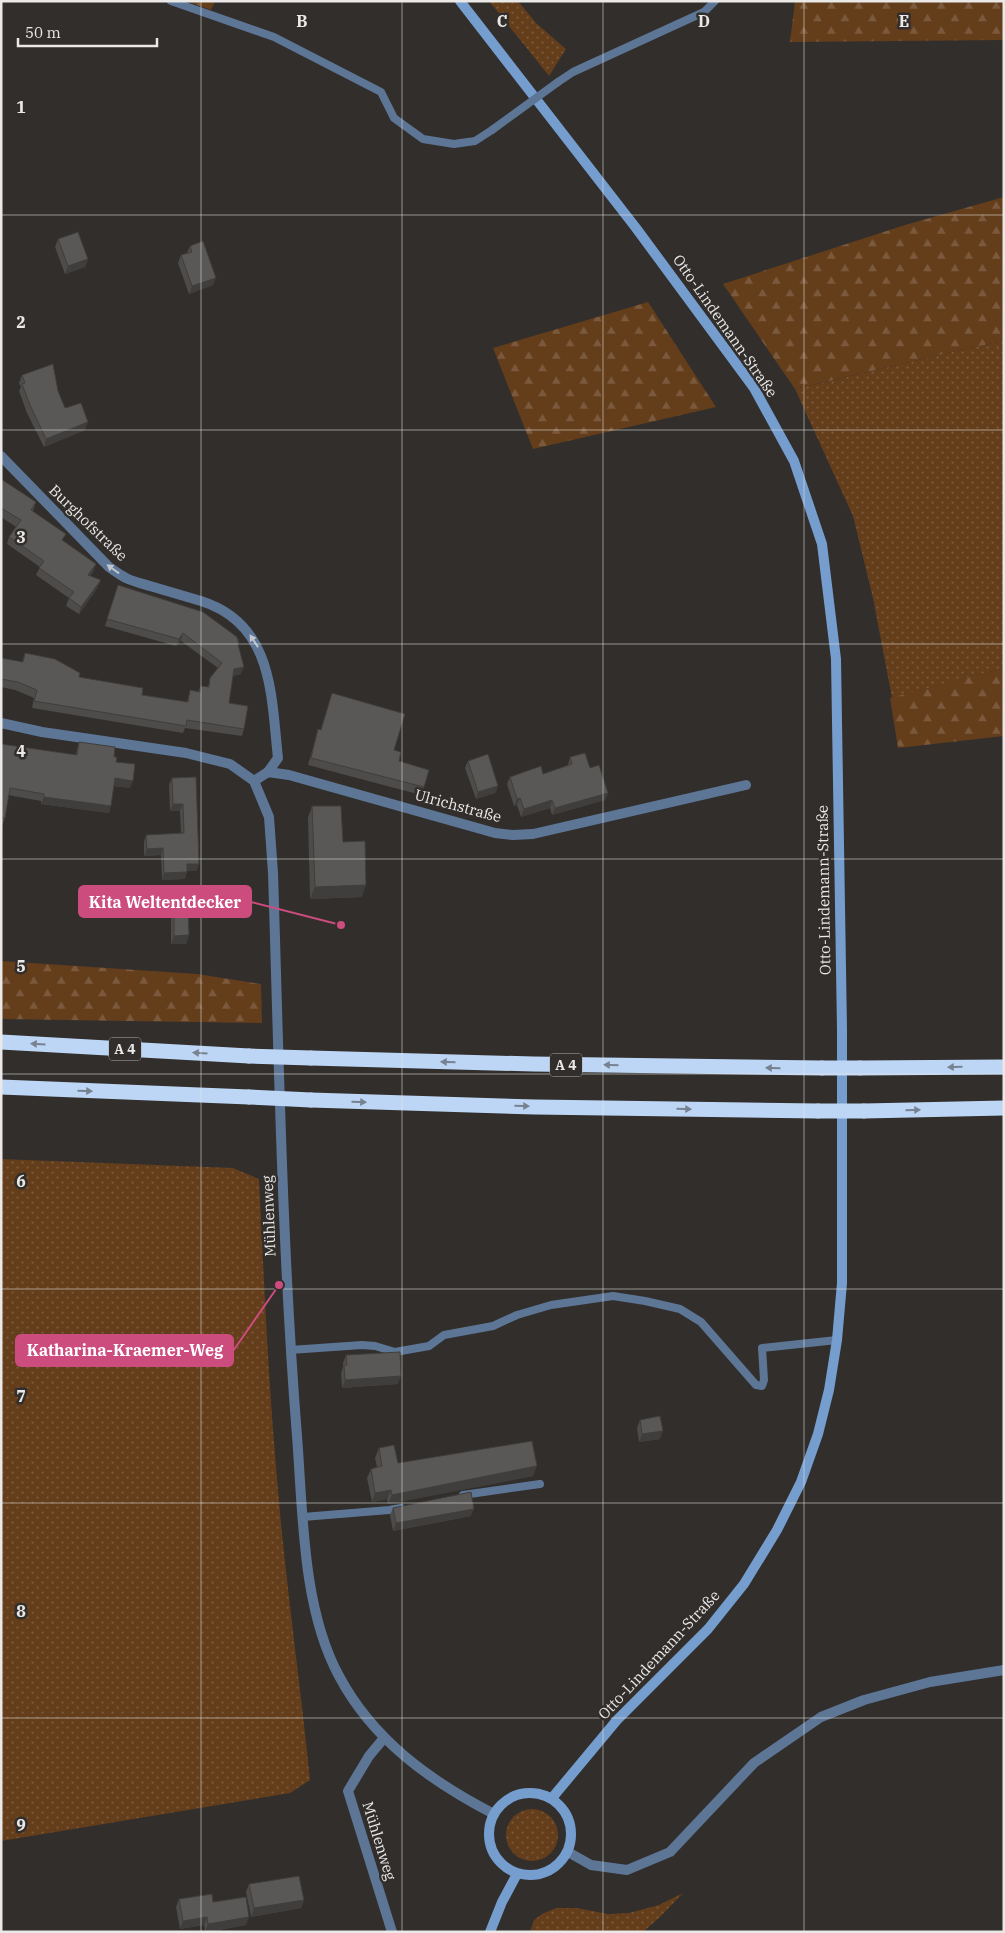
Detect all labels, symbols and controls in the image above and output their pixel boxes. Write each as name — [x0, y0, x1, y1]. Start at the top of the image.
text: B — [296, 11, 308, 31]
text: C — [497, 11, 507, 31]
text: D — [698, 11, 710, 31]
text: E — [899, 11, 909, 31]
scale bar — [18, 15, 156, 47]
text: 50 m — [25, 23, 61, 42]
text: 1 — [16, 97, 26, 117]
street label: Otto-Lindemann-Straße — [669, 251, 782, 401]
text: 2 — [16, 312, 26, 332]
street label: Burghofstraße — [45, 480, 132, 565]
text: 3 — [16, 527, 26, 547]
one-way arrow — [106, 564, 120, 574]
one-way arrow — [249, 635, 259, 648]
text: 4 — [16, 741, 26, 761]
street label: Ulrichstraße — [413, 785, 504, 826]
street label: Otto-Lindemann-Straße — [813, 805, 834, 975]
callout: Kita Weltentdecker — [79, 886, 251, 917]
text: Kita Weltentdecker — [89, 892, 241, 912]
text: 5 — [16, 956, 26, 976]
road number: A 4 — [109, 1038, 141, 1060]
one-way arrow — [29, 1040, 45, 1048]
one-way arrow — [192, 1049, 208, 1057]
road number: A 4 — [550, 1054, 582, 1076]
one-way arrow — [440, 1058, 456, 1066]
one-way arrow — [603, 1061, 619, 1069]
one-way arrow — [947, 1063, 963, 1071]
one-way arrow — [765, 1064, 781, 1072]
one-way arrow — [77, 1087, 93, 1095]
one-way arrow — [352, 1098, 368, 1106]
one-way arrow — [514, 1102, 530, 1110]
one-way arrow — [677, 1105, 693, 1113]
one-way arrow — [905, 1106, 921, 1114]
text: 6 — [16, 1171, 26, 1191]
street label: Mühlenweg — [258, 1175, 279, 1257]
callout: Katharina-Kraemer-Weg — [16, 1335, 233, 1366]
text: Katharina-Kraemer-Weg — [27, 1340, 224, 1360]
text: 7 — [16, 1386, 26, 1406]
street label: Otto-Lindemann-Straße — [594, 1586, 724, 1723]
text: 8 — [16, 1601, 26, 1621]
street label: Mühlenweg — [358, 1799, 400, 1883]
text: 9 — [16, 1815, 26, 1835]

